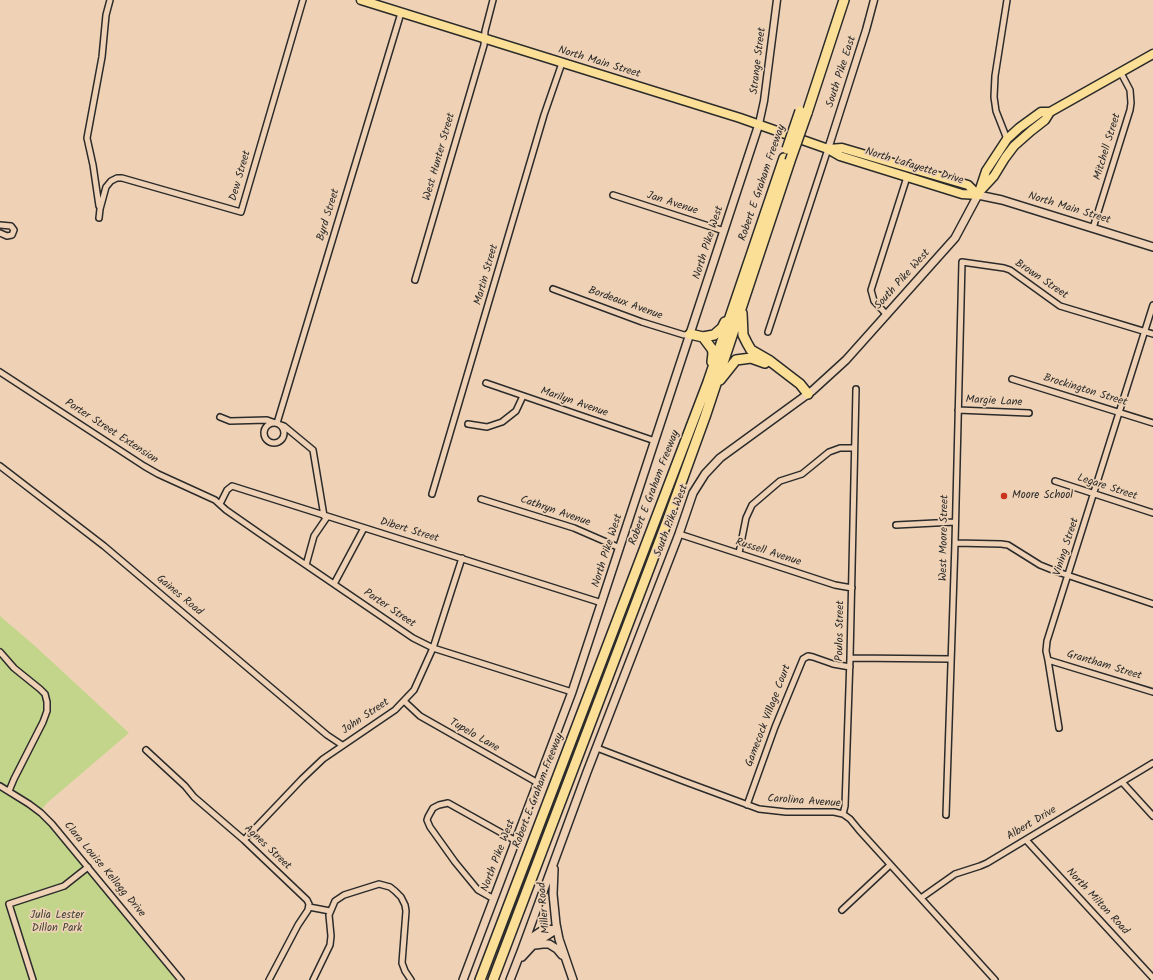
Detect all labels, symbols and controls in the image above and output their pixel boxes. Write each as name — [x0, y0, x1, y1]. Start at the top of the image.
street label: Strange Street — [748, 27, 770, 95]
street label: South Pike East — [824, 35, 860, 109]
street label: North Main Street — [556, 44, 642, 82]
street label: West Hunter Street — [421, 112, 459, 202]
street label: Mitchell Street — [1092, 112, 1124, 182]
street label: Robert E Graham Freeway — [737, 123, 789, 243]
street label: North Lafayette Drive — [863, 146, 965, 188]
street label: Dew Street — [228, 149, 254, 203]
street label: Byrd Street — [315, 187, 343, 243]
street label: Jan Avenue — [645, 190, 699, 218]
street label: North Main Street — [1026, 190, 1112, 228]
street label: North Pike West — [691, 205, 727, 281]
street label: Martin Street — [472, 243, 502, 307]
street label: South Pike West — [873, 247, 933, 313]
street label: Brown Street — [1012, 257, 1070, 303]
street label: Bordeaux Avenue — [586, 284, 664, 324]
street label: Brockington Street — [1042, 372, 1128, 410]
street label: Marilyn Avenue — [538, 385, 610, 421]
street label: Margie Lane — [965, 394, 1023, 410]
street label: Porter Street Extension — [62, 397, 160, 467]
street label: Robert E Graham Freeway — [627, 429, 683, 547]
street label: Legare Street — [1075, 472, 1139, 504]
street label: South Pike West — [652, 483, 692, 559]
place label: Moore School — [1012, 489, 1073, 503]
marker: Moore School — [999, 491, 1009, 501]
street label: Cathryn Avenue — [518, 494, 592, 530]
street label: West Moore Street — [938, 495, 952, 581]
street label: North Pike West — [590, 513, 626, 589]
street label: Dibert Street — [378, 516, 440, 546]
street label: Vining Street — [1051, 516, 1083, 578]
street label: Russell Avenue — [734, 536, 802, 570]
street label: Gaines Road — [153, 573, 205, 619]
street label: Porter Street — [361, 587, 417, 631]
street label: Poulos Street — [834, 600, 848, 662]
street label: Grantham Street — [1065, 648, 1143, 684]
street label: Gamecock Village Court — [743, 663, 795, 769]
street label: John Street — [340, 696, 392, 738]
street label: Tupelo Lane — [447, 716, 501, 756]
street label: Robert E Graham Freeway — [511, 732, 567, 850]
street label: Carolina Avenue — [767, 793, 841, 811]
street label: Albert Drive — [1005, 804, 1059, 844]
street label: North Pike West — [479, 818, 519, 894]
street label: Clara Louise Kellogg Drive — [60, 820, 148, 920]
street label: Agnes Street — [241, 823, 293, 873]
street label: North Milton Road — [1063, 866, 1131, 938]
street label: Miller Road — [536, 882, 554, 934]
park label: Julia Lester Dillon Park — [30, 909, 84, 935]

